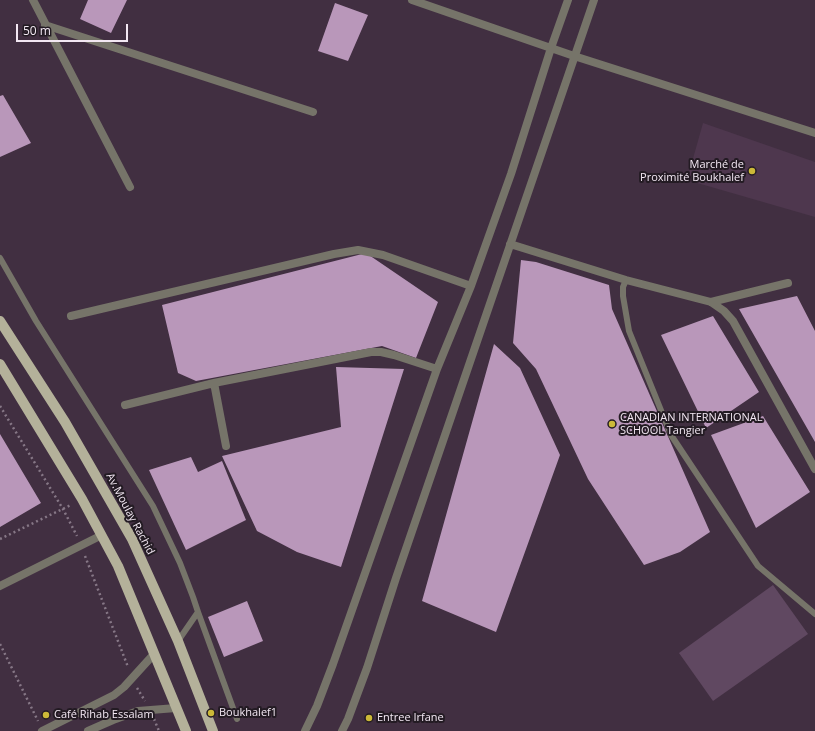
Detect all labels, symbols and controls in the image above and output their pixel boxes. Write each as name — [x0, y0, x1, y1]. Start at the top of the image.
scale bar — [18, 16, 130, 42]
text: 50 m — [23, 22, 51, 39]
place label: Marché de Proximité Boukhalef — [640, 158, 744, 184]
marker: Marché de Proximité Boukhalef — [747, 166, 757, 176]
place label: CANADIAN INTERNATIONAL SCHOOL Tangier — [620, 411, 762, 437]
marker: CANADIAN INTERNATIONAL SCHOOL Tangier — [607, 419, 617, 429]
street label: Av.Moulay Rachid — [103, 471, 157, 557]
place label: Boukhalef1 — [219, 706, 277, 720]
place label: Café Rihab Essalam — [54, 708, 154, 722]
marker: Boukhalef1 — [206, 708, 216, 718]
marker: Café Rihab Essalam — [41, 710, 51, 720]
place label: Entree Irfane — [377, 711, 444, 725]
marker: Entree Irfane — [364, 713, 374, 723]

